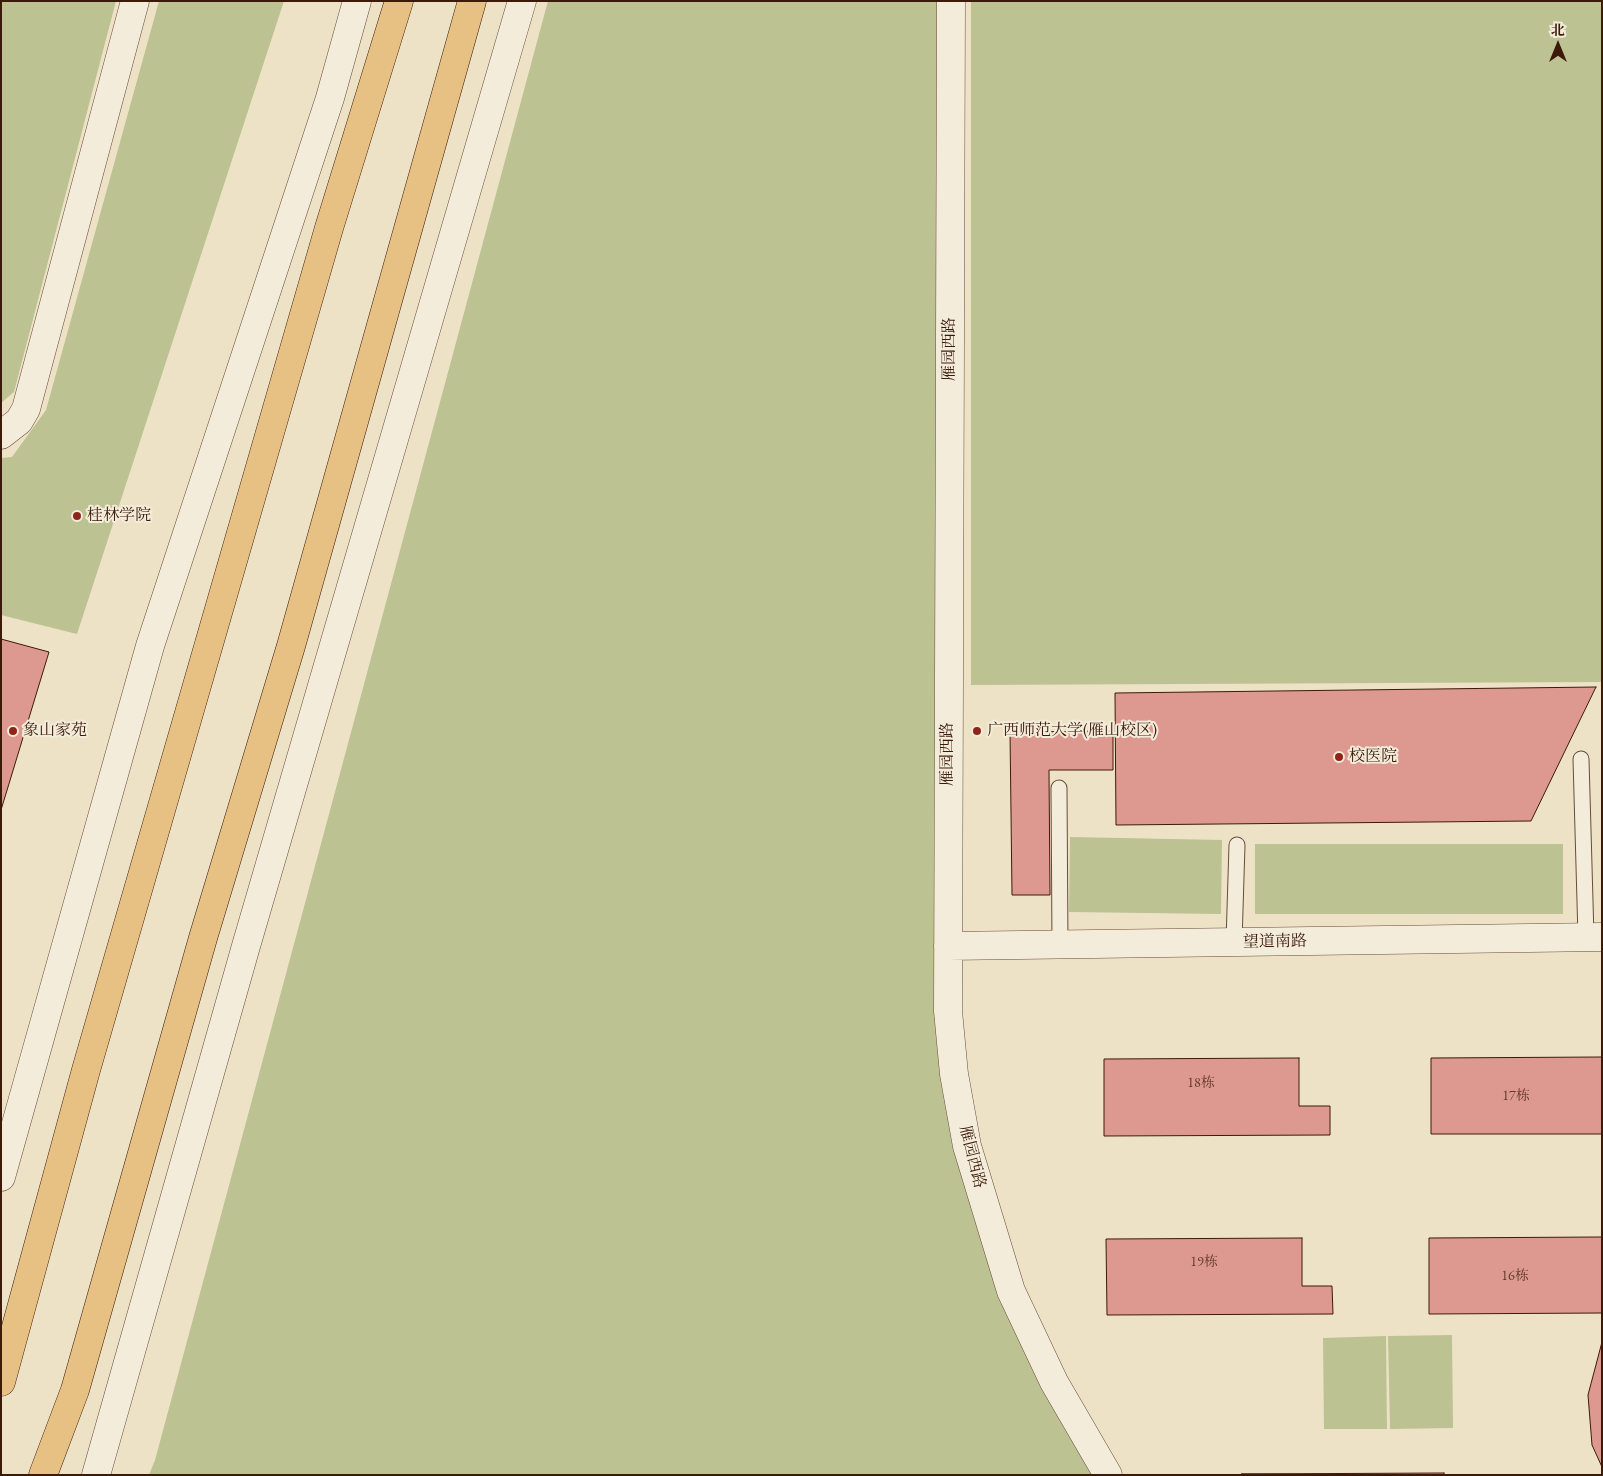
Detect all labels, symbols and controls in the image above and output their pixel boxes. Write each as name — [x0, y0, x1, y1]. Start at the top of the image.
north arrow — [1533, 20, 1583, 70]
text: 北 — [1551, 21, 1565, 39]
street label: 雁园西路 — [940, 317, 960, 381]
place label: 桂林学院 — [87, 506, 151, 526]
marker: 桂林学院 — [71, 510, 83, 522]
place label: 象山家苑 — [23, 721, 87, 741]
place label: 广西师范大学(雁山校区) — [987, 721, 1157, 741]
street label: 雁园西路 — [938, 722, 958, 786]
marker: 象山家苑 — [7, 725, 19, 737]
marker: 广西师范大学(雁山校区) — [971, 725, 983, 737]
place label: 校医院 — [1349, 747, 1397, 767]
marker: 校医院 — [1333, 751, 1345, 763]
street label: 望道南路 — [1243, 932, 1307, 952]
house number: 18栋 — [1187, 1075, 1215, 1091]
house number: 17栋 — [1502, 1088, 1530, 1104]
street label: 雁园西路 — [955, 1124, 989, 1190]
house number: 19栋 — [1190, 1254, 1218, 1270]
house number: 16栋 — [1501, 1268, 1529, 1284]

